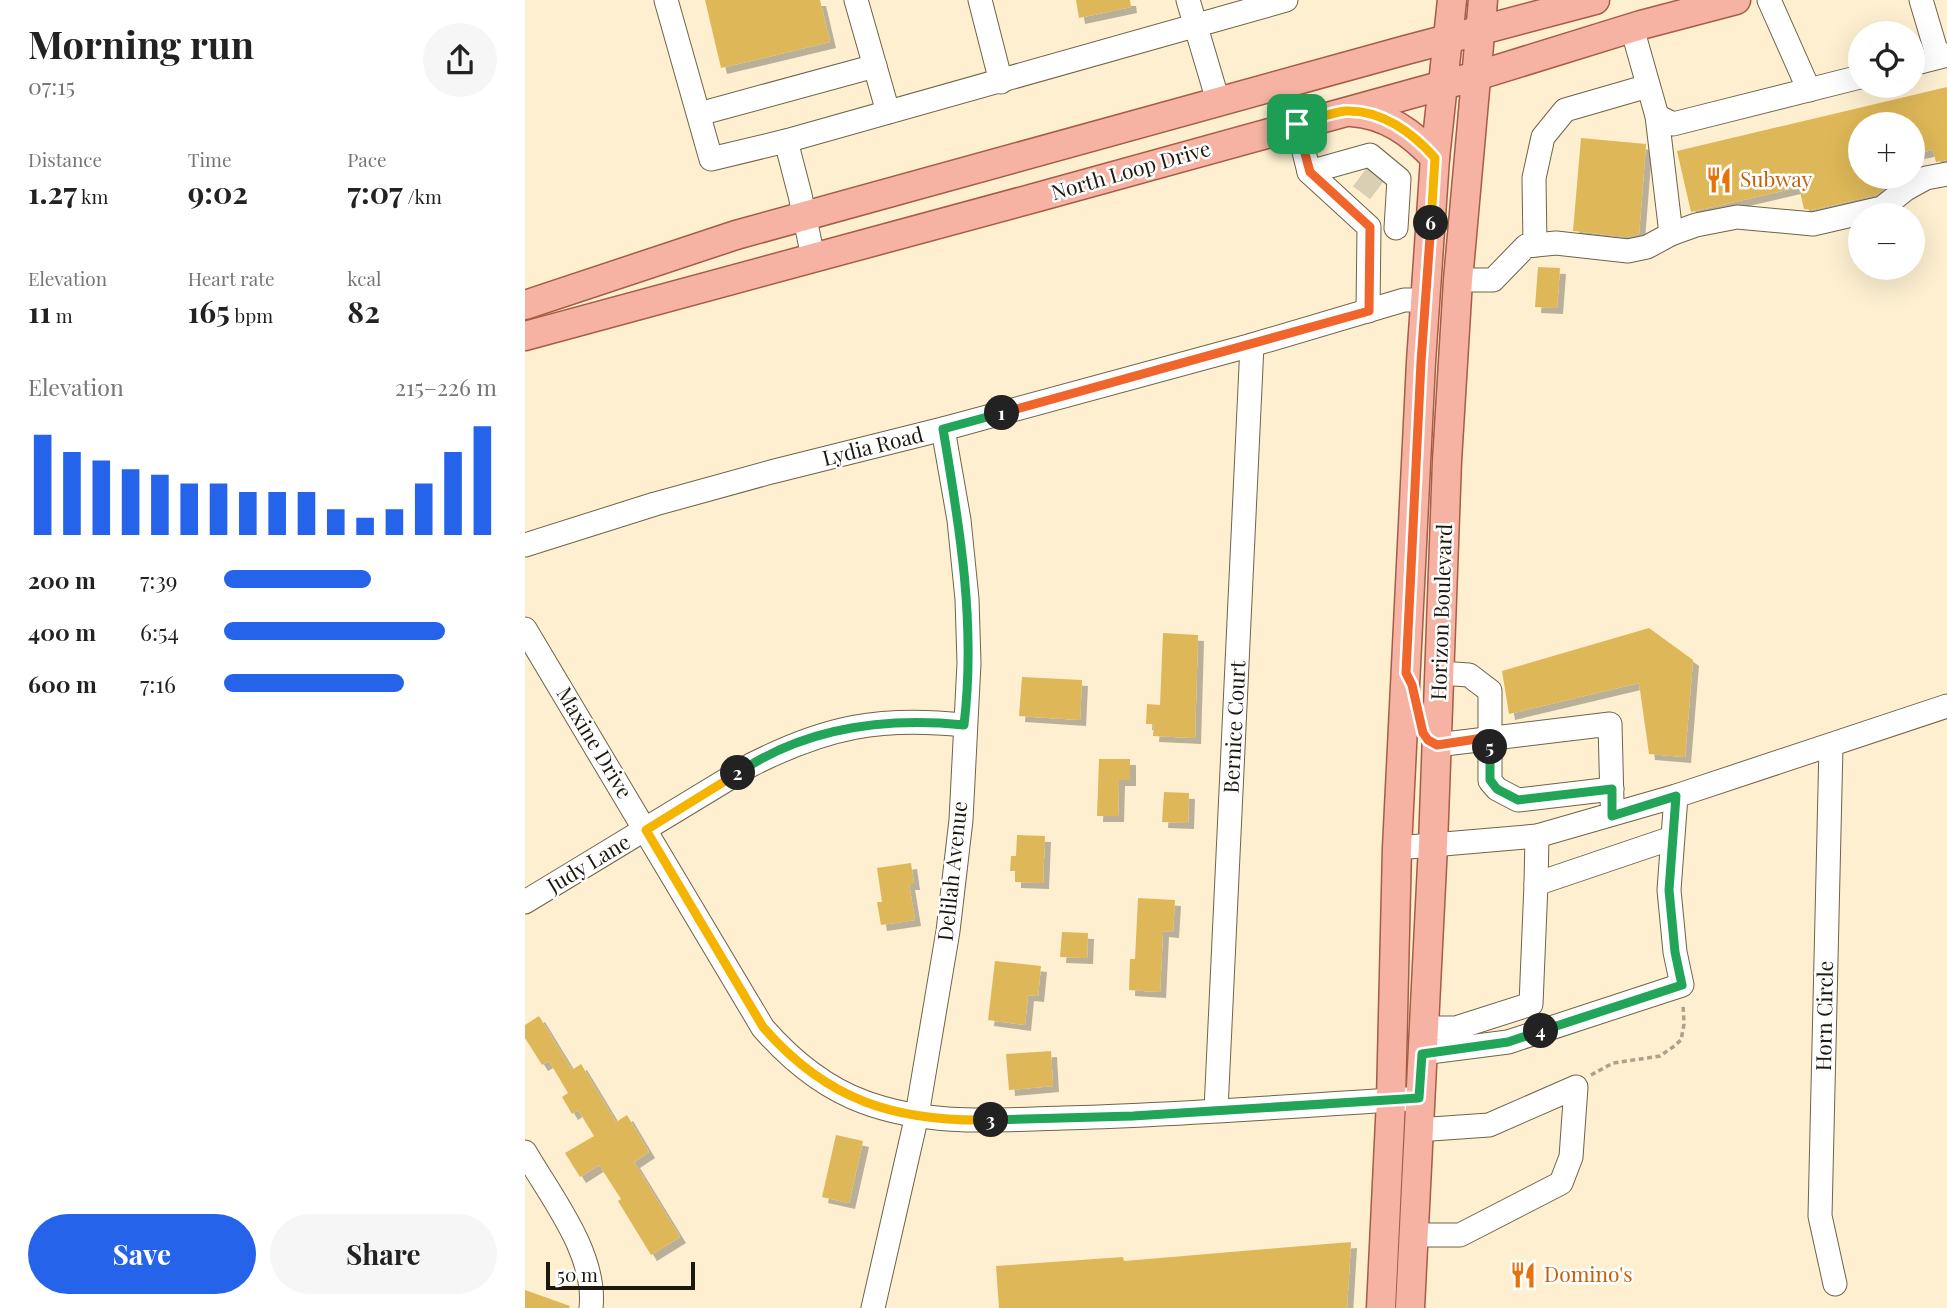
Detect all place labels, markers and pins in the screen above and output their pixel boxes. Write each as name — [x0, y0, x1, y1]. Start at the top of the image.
pin — [1267, 94, 1327, 154]
place label: Subway — [1740, 164, 1813, 192]
restaurant icon: Subway — [1704, 165, 1734, 195]
pin: 6 — [1413, 206, 1448, 241]
pin: 1 — [985, 396, 1019, 430]
pin: 5 — [1473, 730, 1507, 764]
pin: 2 — [721, 756, 755, 790]
pin: 4 — [1523, 1014, 1559, 1048]
pin: 3 — [973, 1102, 1009, 1138]
place label: Domino's — [1544, 1259, 1633, 1287]
restaurant icon: Domino's — [1508, 1260, 1538, 1290]

